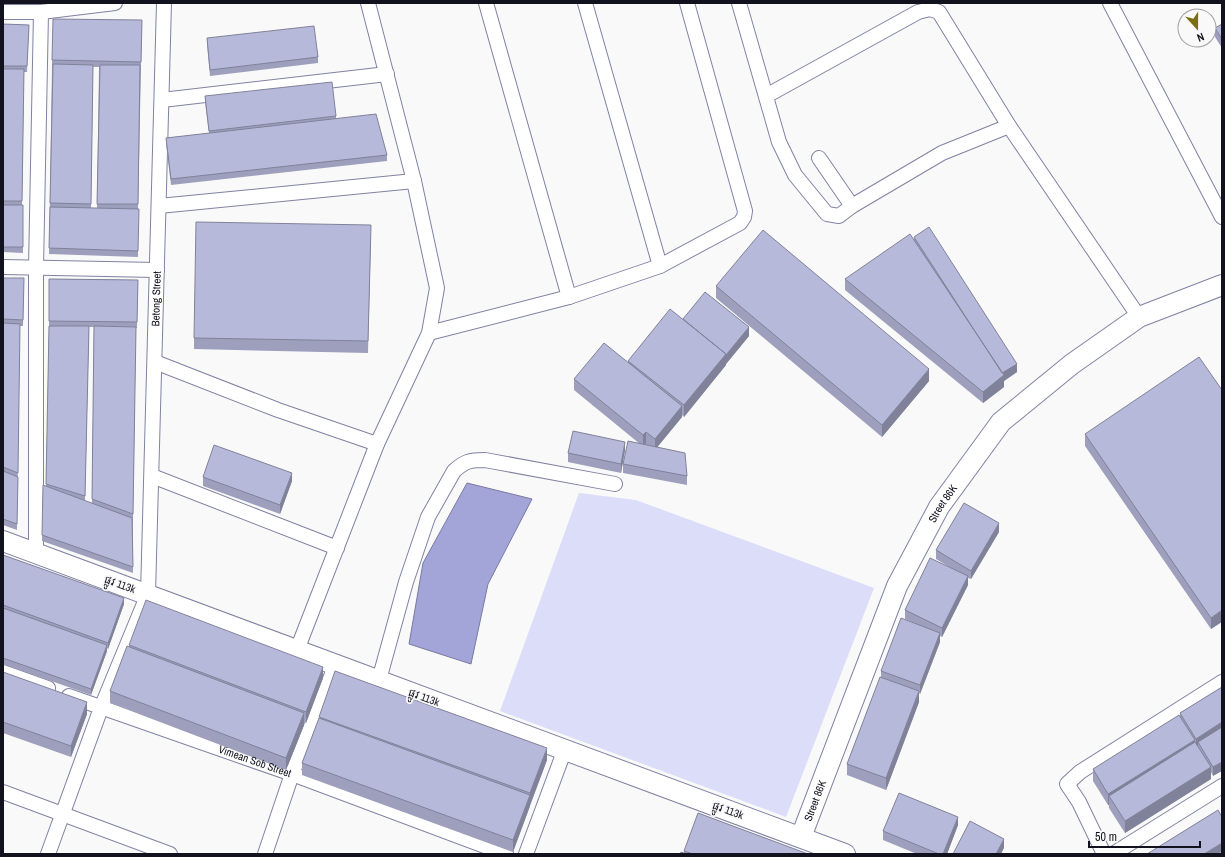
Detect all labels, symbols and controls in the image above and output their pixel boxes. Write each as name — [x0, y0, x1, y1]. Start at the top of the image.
north arrow — [1177, 8, 1217, 48]
text: N — [1195, 30, 1206, 45]
street label: Betong Street — [148, 270, 164, 327]
street label: Street 86K — [925, 482, 960, 525]
street label: ផ្លូវ 113k — [101, 572, 138, 599]
street label: ផ្លូវ 113k — [405, 685, 442, 712]
street label: Vimean Sob Street — [217, 742, 294, 780]
street label: Street 86K — [801, 778, 829, 823]
street label: ផ្លូវ 113k — [709, 798, 746, 825]
scale bar — [1089, 823, 1200, 849]
text: 50 m — [1095, 829, 1117, 845]

